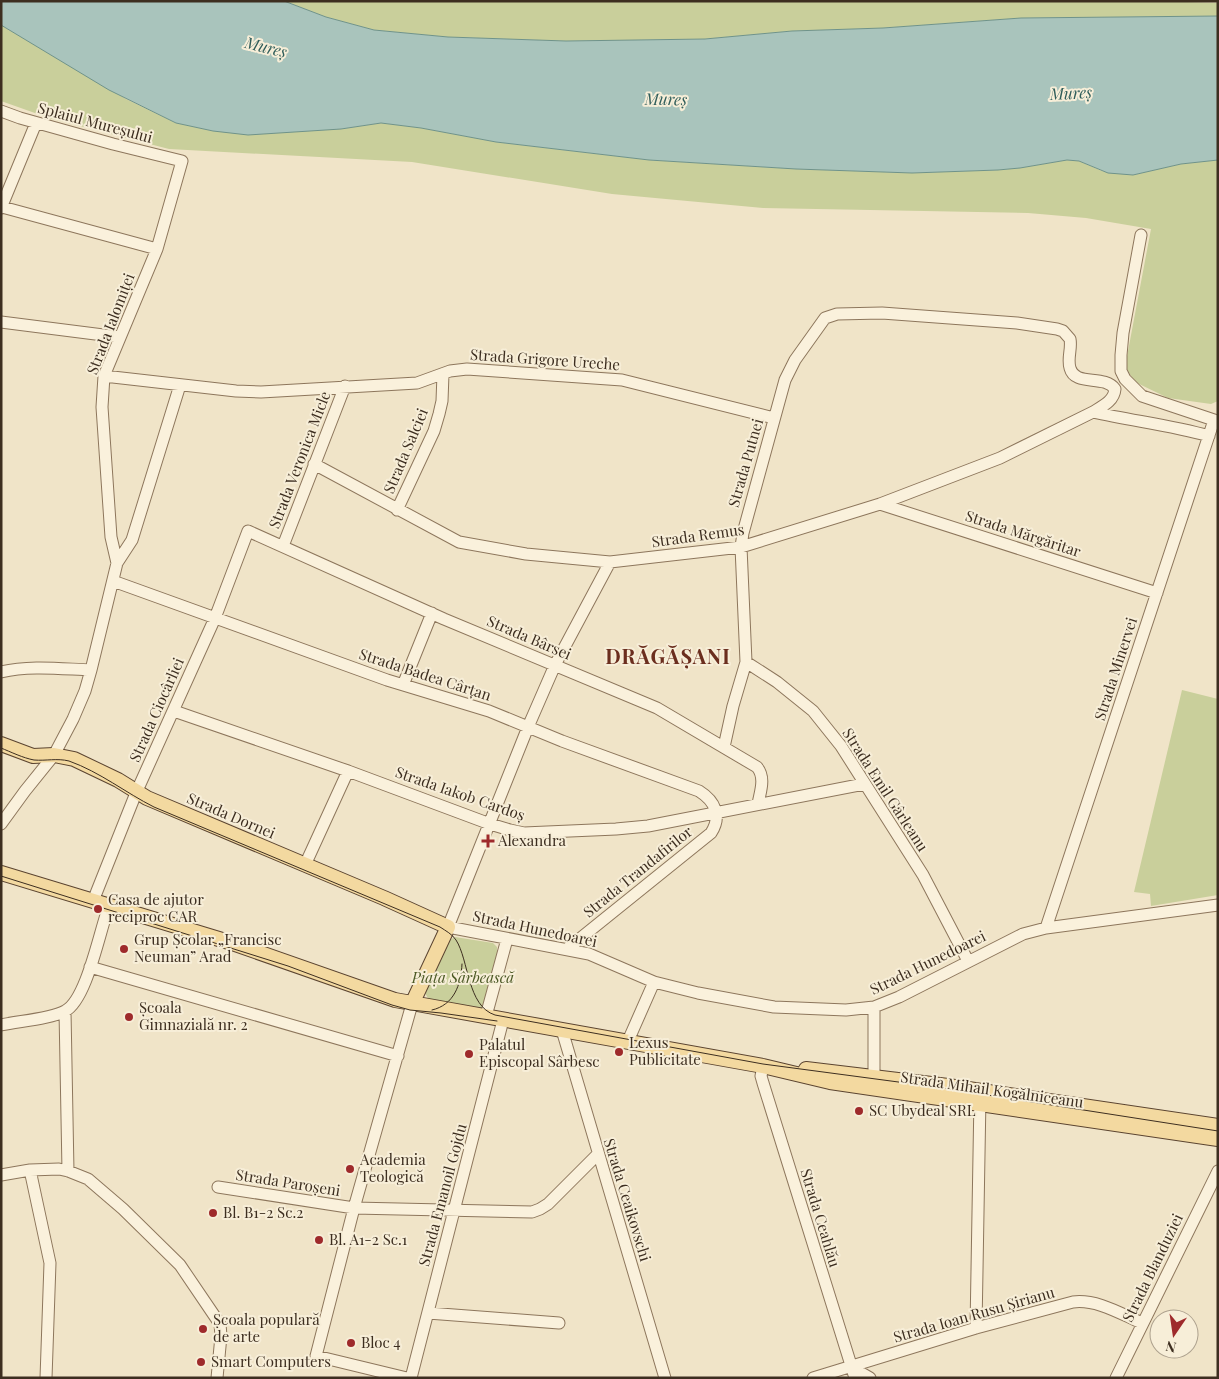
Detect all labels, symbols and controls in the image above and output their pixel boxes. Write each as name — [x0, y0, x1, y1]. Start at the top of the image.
water label: Mureș — [242, 31, 289, 63]
water label: Mureș — [1048, 81, 1093, 105]
water label: Mureș — [644, 88, 687, 110]
street label: Splaiul Mureșului — [36, 97, 155, 147]
street label: Strada Ialomiței — [82, 269, 139, 377]
street label: Strada Grigore Ureche — [469, 344, 621, 374]
street label: Strada Veronica Micle — [264, 388, 335, 531]
street label: Strada Salciei — [378, 404, 432, 496]
street label: Strada Putnei — [723, 416, 767, 509]
street label: Strada Mărgăritar — [963, 505, 1084, 561]
street label: Strada Remus — [650, 519, 745, 551]
street label: Strada Bârsei — [484, 610, 575, 664]
street label: Strada Minervei — [1089, 614, 1141, 723]
district label: DRĂGĂȘANI — [605, 642, 731, 670]
street label: Strada Badea Cârțan — [357, 643, 494, 705]
street label: Strada Ciocârliei — [124, 654, 188, 765]
street label: Strada Emil Gârleanu — [838, 724, 933, 855]
street label: Strada Iakob Cardoș — [393, 761, 528, 825]
street label: Strada Dornei — [184, 788, 279, 843]
street label: Strada Trandafirilor — [579, 821, 696, 921]
place label: Alexandra — [497, 830, 567, 850]
marker: Alexandra — [482, 835, 494, 847]
place label: Casa de ajutor reciproc CAR — [108, 889, 204, 926]
marker: Casa de ajutor reciproc CAR — [92, 903, 104, 915]
street label: Strada Hunedoarei — [471, 905, 600, 951]
street label: Strada Hunedoarei — [866, 925, 989, 999]
place label: Grup Școlar „Francisc Neuman” Arad — [134, 929, 281, 966]
marker: Grup Școlar „Francisc Neuman” Arad — [118, 943, 130, 955]
park label: Piața Sârbească — [411, 967, 515, 987]
place label: Școala Gimnazială nr. 2 — [139, 997, 248, 1034]
marker: Școala Gimnazială nr. 2 — [123, 1011, 135, 1023]
place label: Lexus Publicitate — [629, 1032, 701, 1069]
place label: Palatul Episcopal Sârbesc — [479, 1034, 600, 1071]
marker: Lexus Publicitate — [613, 1046, 625, 1058]
marker: Palatul Episcopal Sârbesc — [463, 1048, 475, 1060]
street label: Strada Mihail Kogălniceanu — [899, 1066, 1085, 1112]
place label: SC Ubydeal SRL — [869, 1100, 976, 1120]
marker: SC Ubydeal SRL — [853, 1105, 865, 1117]
street label: Strada Emanoil Gojdu — [413, 1121, 471, 1268]
street label: Strada Ceaikovschi — [600, 1136, 656, 1264]
place label: Academia Teologică — [359, 1149, 426, 1186]
marker: Academia Teologică — [344, 1163, 356, 1175]
street label: Strada Paroșeni — [234, 1164, 342, 1200]
street label: Strada Ceahlău — [796, 1166, 846, 1270]
place label: Bl. B1-2 Sc.2 — [223, 1202, 303, 1222]
marker: Bl. B1-2 Sc.2 — [207, 1207, 219, 1219]
street label: Strada Blanduziei — [1117, 1210, 1187, 1325]
place label: Bl. A1-2 Sc.1 — [329, 1229, 408, 1249]
marker: Bl. A1-2 Sc.1 — [313, 1234, 325, 1246]
street label: Strada Ioan Rusu Șirianu — [891, 1281, 1057, 1347]
place label: Școala populară de arte — [213, 1309, 320, 1346]
north arrow — [1149, 1309, 1199, 1359]
marker: Școala populară de arte — [197, 1323, 209, 1335]
place label: Bloc 4 — [361, 1332, 401, 1352]
marker: Bloc 4 — [345, 1337, 357, 1349]
text: N — [1164, 1337, 1178, 1358]
place label: Smart Computers — [211, 1351, 331, 1371]
marker: Smart Computers — [195, 1356, 207, 1368]

